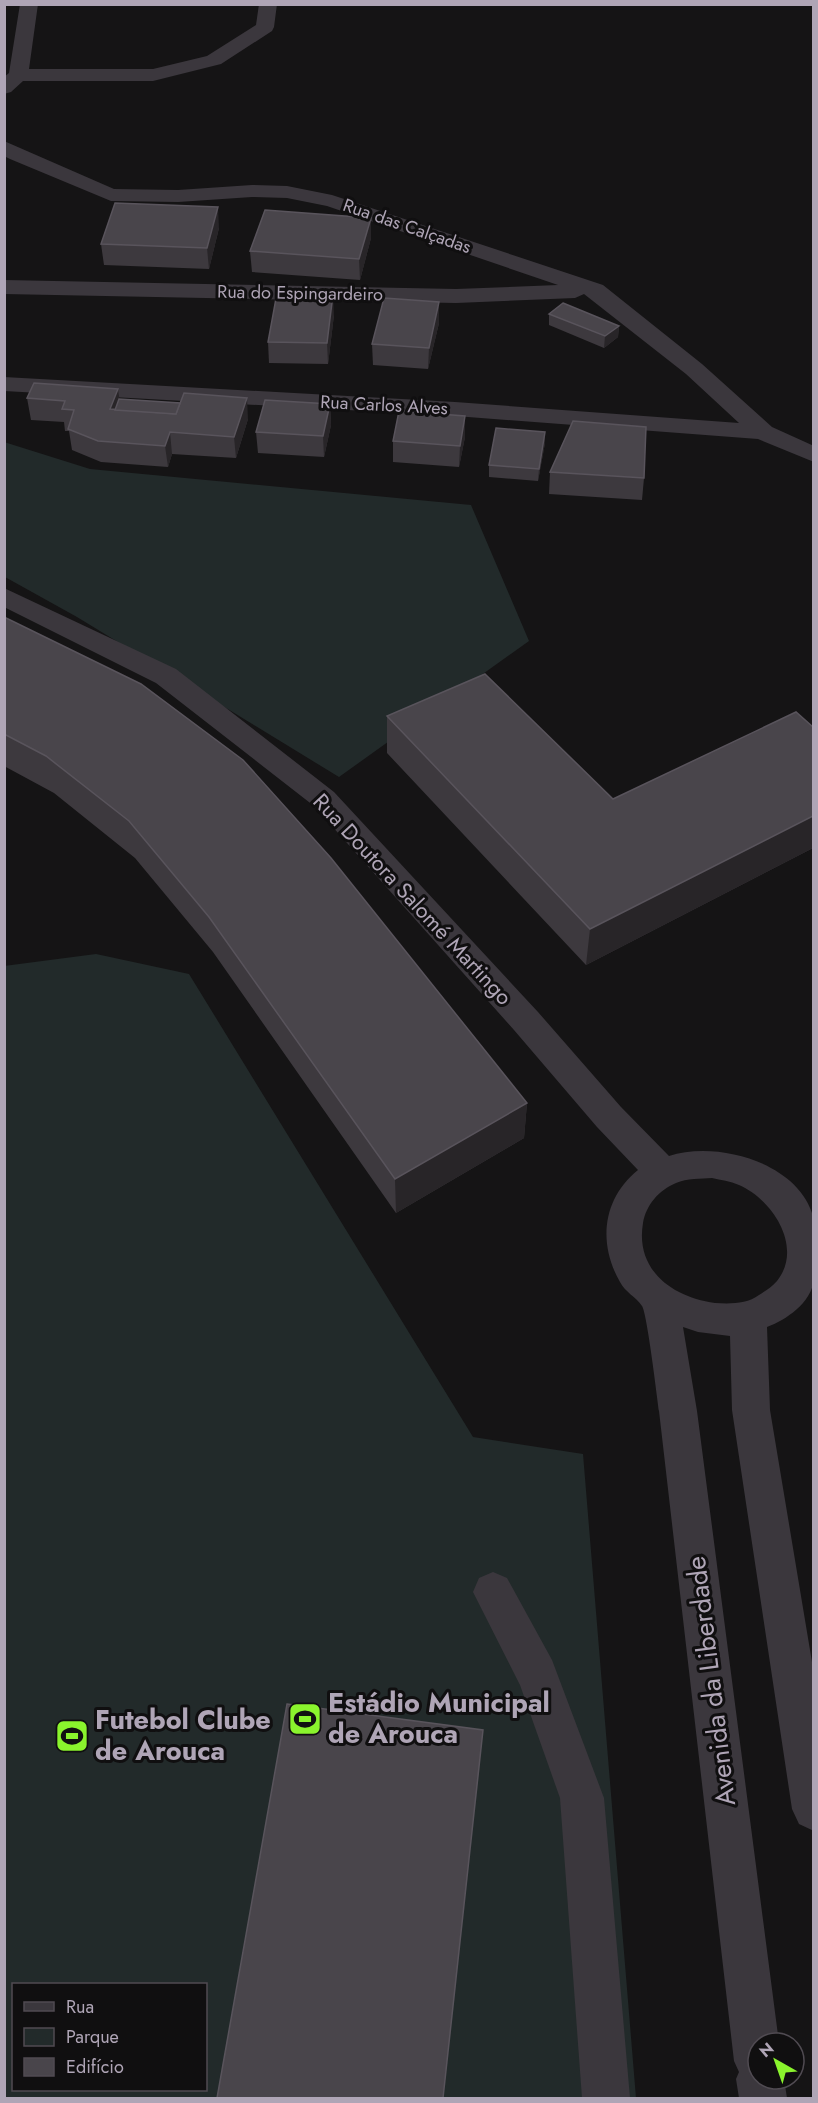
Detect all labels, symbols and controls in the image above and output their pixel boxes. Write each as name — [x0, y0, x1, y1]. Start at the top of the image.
street label: Rua das Calçadas — [340, 192, 474, 260]
street label: Rua do Espingardeiro — [217, 279, 383, 307]
street label: Rua Carlos Alves — [320, 389, 448, 421]
street label: Rua Doutora Salomé Martingo — [306, 786, 520, 1012]
street label: Avenida da Liberdade — [676, 1554, 745, 1808]
place label: Estádio Municipal de Arouca — [328, 1683, 550, 1753]
place label: Futebol Clube de Arouca — [95, 1700, 271, 1770]
sports icon: Estádio Municipal de Arouca — [287, 1701, 323, 1737]
sports icon: Futebol Clube de Arouca — [54, 1718, 90, 1754]
legend — [12, 1983, 207, 2091]
text: Rua — [66, 1994, 94, 2020]
text: Parque — [66, 2024, 119, 2050]
north arrow — [746, 2031, 806, 2091]
text: N — [754, 2037, 779, 2063]
text: Edifício — [66, 2054, 124, 2080]

